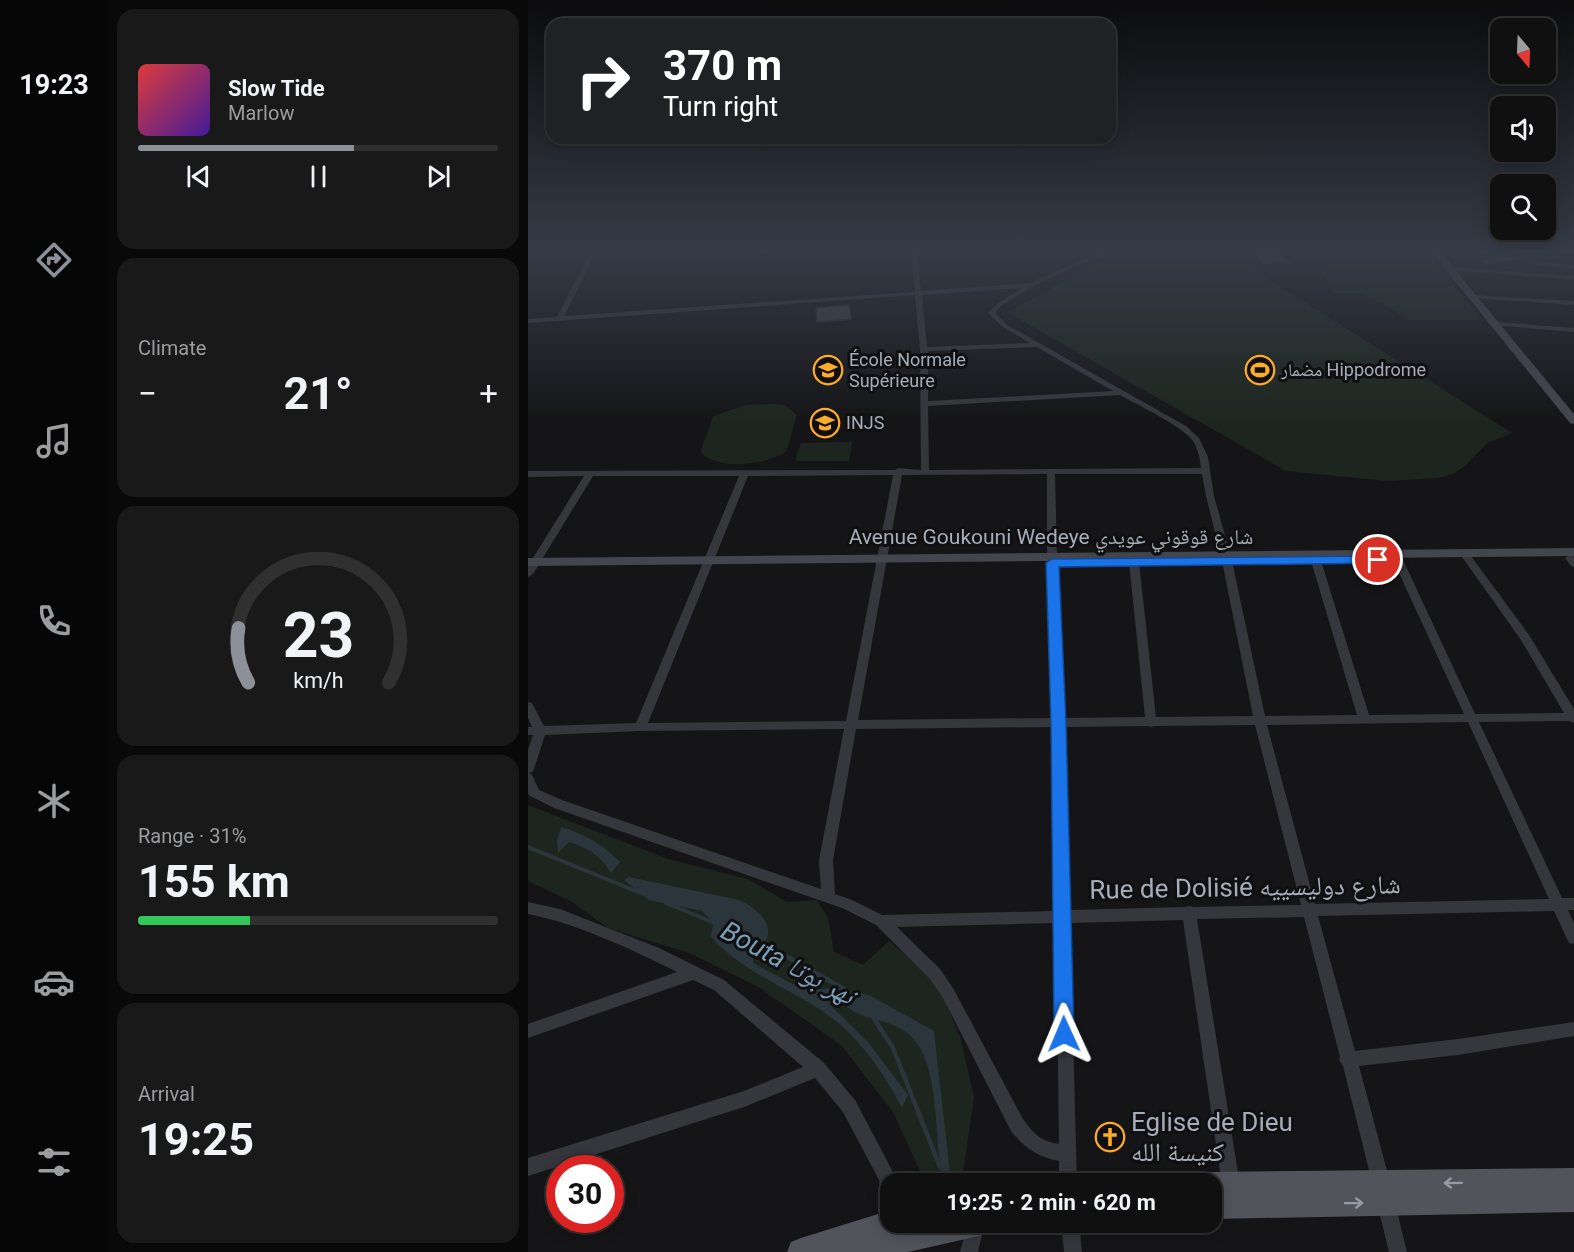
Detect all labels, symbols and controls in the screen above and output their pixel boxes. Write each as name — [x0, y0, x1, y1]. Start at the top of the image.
north arrow — [1490, 18, 1556, 84]
map controls — [1490, 18, 1556, 240]
text: 370 m — [663, 41, 782, 90]
icon: right — [564, 42, 642, 120]
text: 19:23 — [19, 69, 89, 101]
text: Slow Tide — [228, 76, 325, 101]
text: Turn right — [663, 91, 778, 123]
button: sound — [1490, 96, 1556, 162]
text: Marlow — [228, 101, 294, 125]
icon: previous — [182, 160, 215, 193]
icon: pause — [302, 160, 335, 193]
icon: next — [422, 160, 455, 193]
button: search — [1490, 174, 1556, 240]
icon: directions — [33, 239, 75, 281]
text: Climate — [138, 336, 206, 360]
place label: École Normale Supérieure — [849, 349, 966, 391]
school or university icon: École Normale Supérieure — [812, 354, 844, 386]
sports icon: مضمار Hippodrome — [1244, 354, 1276, 386]
place label: مضمار Hippodrome — [1280, 359, 1426, 380]
text: 21° — [283, 367, 353, 420]
text: − — [138, 374, 157, 413]
text: + — [479, 374, 498, 413]
school or university icon: INJS — [809, 407, 841, 439]
place label: INJS — [846, 412, 885, 433]
icon: music — [33, 420, 75, 462]
street label: Avenue Goukouni Wedeye شارع قوقوني عويدي — [849, 525, 1253, 553]
pin — [1352, 534, 1403, 585]
icon: arrive — [1361, 543, 1394, 576]
text: 23 — [282, 599, 354, 672]
icon: phone — [33, 600, 75, 642]
text: km/h — [293, 668, 343, 693]
icon: climate — [33, 780, 75, 822]
text: Range · 31% — [138, 824, 246, 848]
text: 155 km — [138, 855, 290, 908]
street label: Rue de Dolisié شارع دوليسييه — [1089, 869, 1401, 906]
water label: Bouta نهر بوتا — [716, 914, 864, 1014]
icon: car — [33, 961, 75, 1003]
position arrow — [1032, 1002, 1096, 1066]
text: Arrival — [138, 1082, 195, 1106]
place label: Eglise de Dieu كنيسة الله — [1131, 1107, 1293, 1167]
text: 19:25 — [138, 1113, 254, 1166]
church icon: Eglise de Dieu كنيسة الله — [1094, 1121, 1126, 1153]
icon: filters — [33, 1141, 75, 1183]
speed limit sign: 30 — [546, 1155, 624, 1233]
one-way arrow — [1443, 1177, 1463, 1189]
text: 19:25 · 2 min · 620 m — [946, 1190, 1156, 1215]
one-way arrow — [1344, 1197, 1364, 1209]

